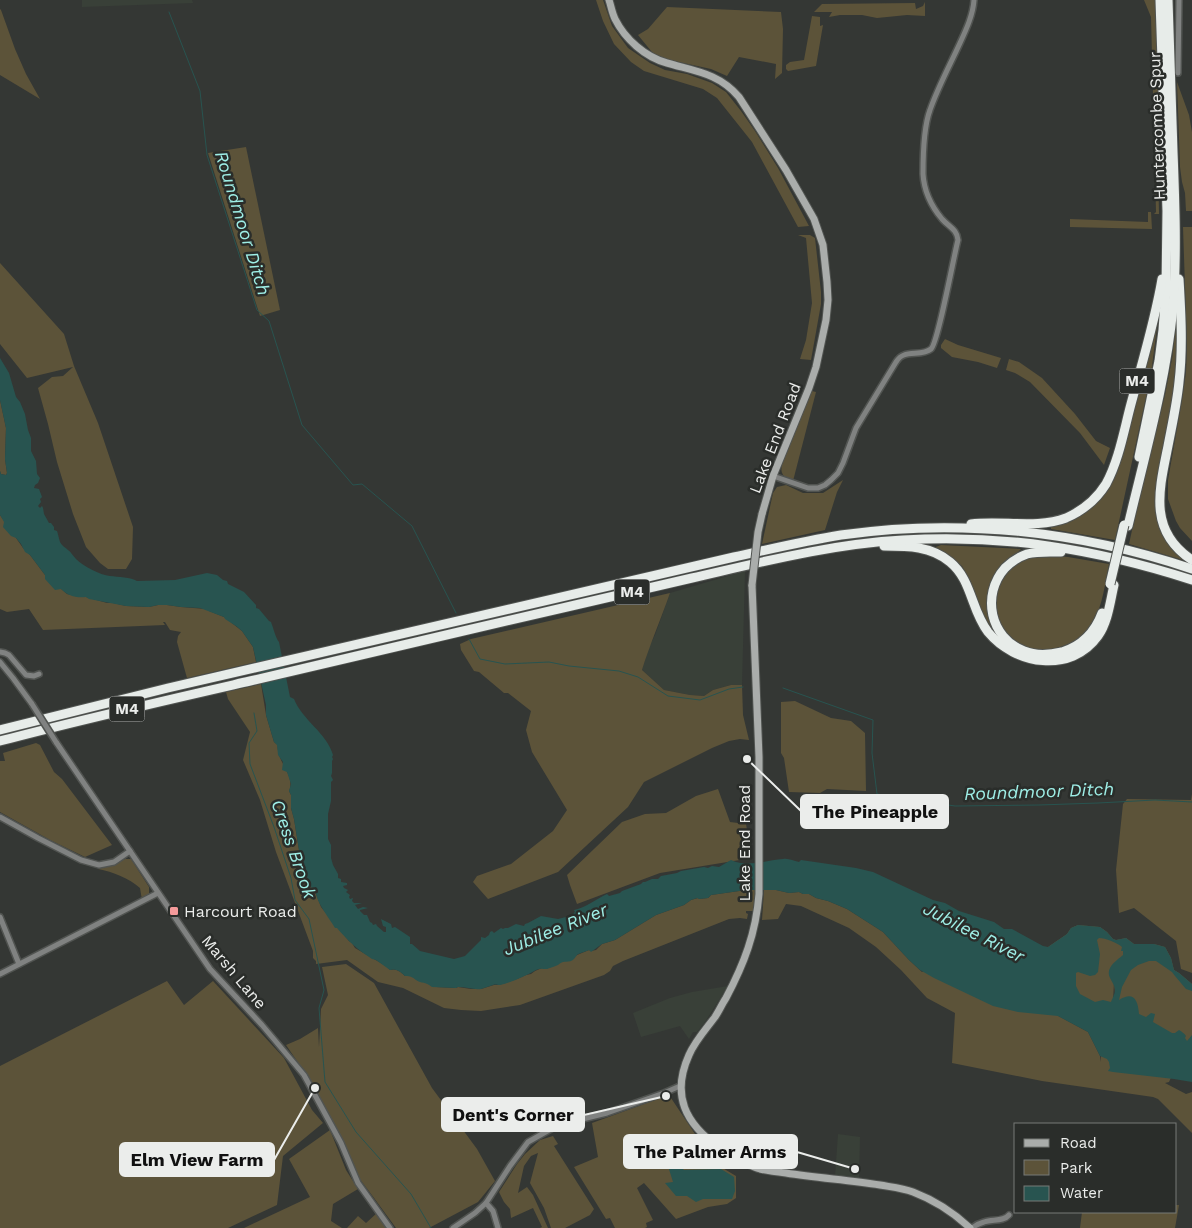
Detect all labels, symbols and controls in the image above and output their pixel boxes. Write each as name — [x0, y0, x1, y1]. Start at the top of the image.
street label: Huntercombe Spur — [1145, 51, 1169, 201]
water label: Roundmoor Ditch — [211, 148, 275, 298]
road number: M4 — [1120, 368, 1154, 394]
street label: Lake End Road — [745, 380, 805, 496]
road number: M4 — [614, 580, 650, 604]
road number: M4 — [110, 696, 144, 722]
water label: Roundmoor Ditch — [964, 778, 1114, 804]
street label: Lake End Road — [735, 785, 754, 901]
callout: The Pineapple — [801, 795, 948, 828]
water label: Cress Brook — [267, 797, 321, 902]
text: The Pineapple — [812, 801, 938, 822]
water label: Jubilee River — [500, 898, 611, 959]
water label: Jubilee River — [920, 898, 1029, 967]
place label: Harcourt Road — [184, 902, 297, 921]
marker: Harcourt Road — [168, 905, 180, 917]
street label: Marsh Lane — [198, 931, 270, 1013]
callout: Dent's Corner — [442, 1098, 584, 1131]
text: Dent's Corner — [452, 1104, 574, 1125]
legend — [1014, 1123, 1177, 1213]
text: Road — [1060, 1134, 1097, 1152]
callout: The Palmer Arms — [624, 1135, 797, 1168]
text: The Palmer Arms — [634, 1141, 787, 1162]
callout: Elm View Farm — [120, 1143, 274, 1176]
text: Elm View Farm — [131, 1149, 263, 1170]
text: Park — [1060, 1159, 1093, 1177]
text: Water — [1060, 1184, 1103, 1202]

